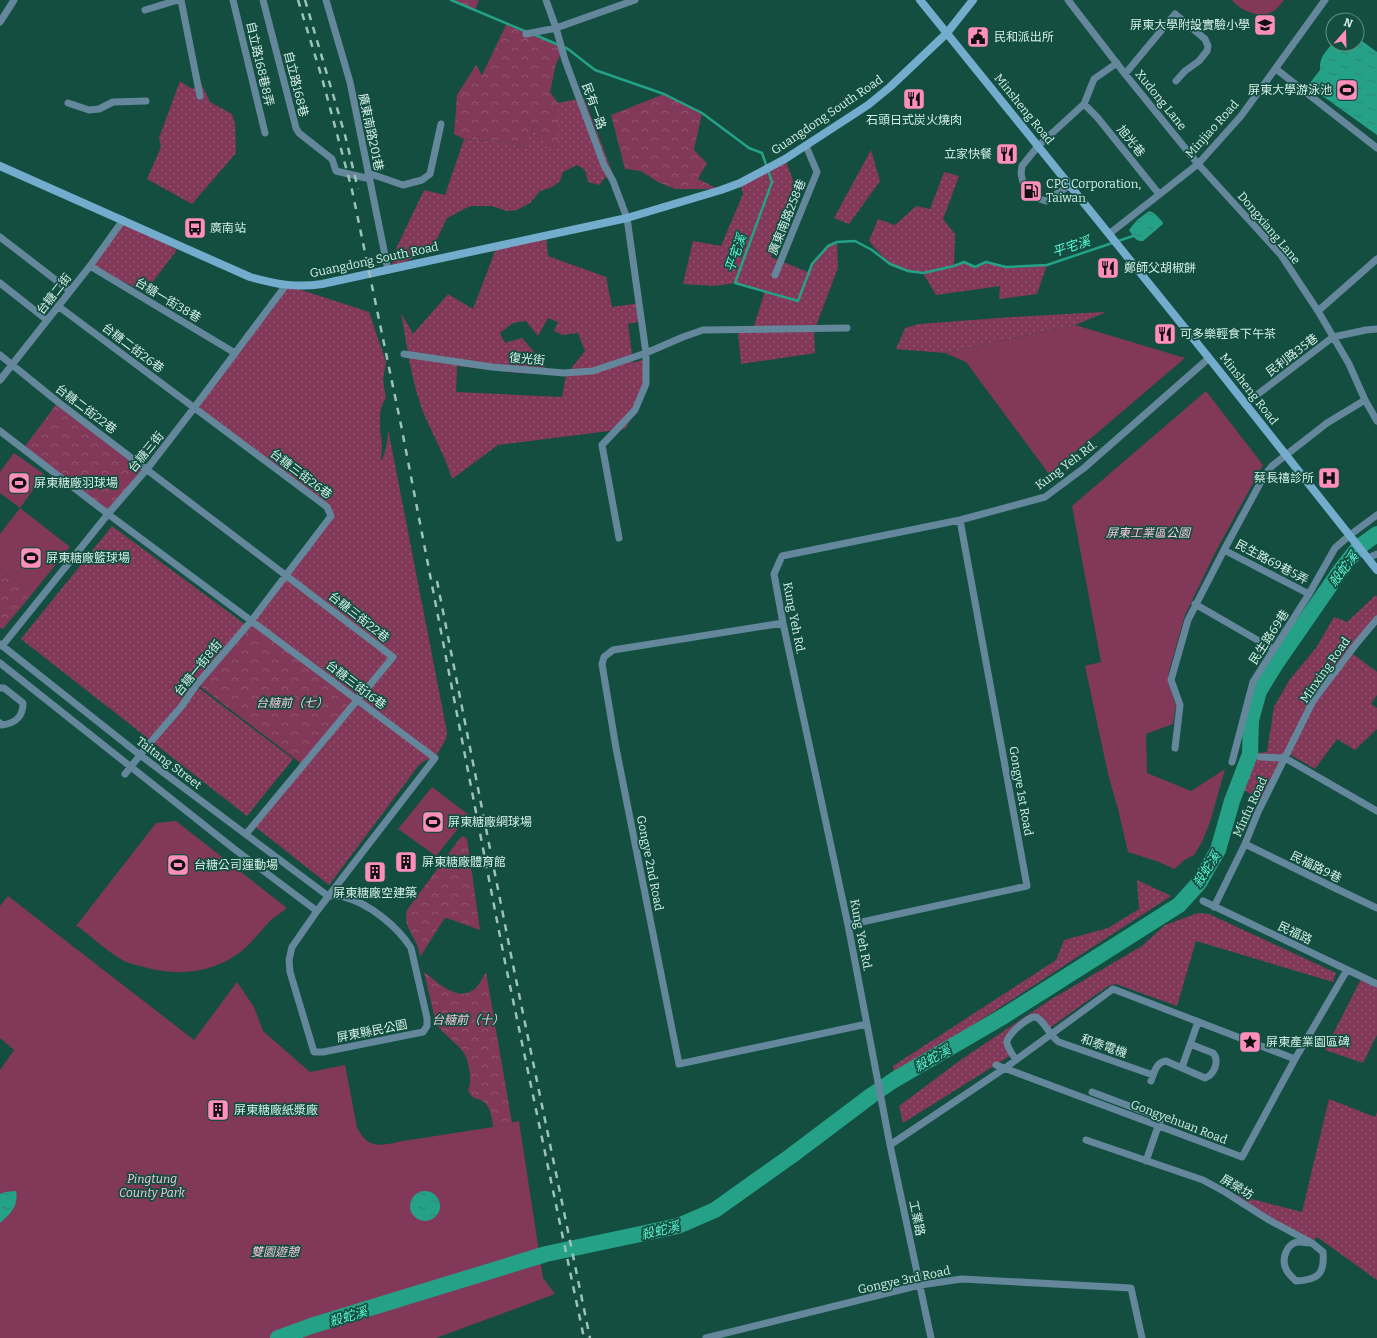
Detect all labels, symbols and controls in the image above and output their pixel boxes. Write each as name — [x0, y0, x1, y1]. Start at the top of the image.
school or university icon: 屏東大學附設實驗小學 — [1252, 12, 1278, 38]
north arrow — [1325, 12, 1365, 52]
text: N — [1342, 16, 1355, 31]
place label: 屏東大學附設實驗小學 — [1130, 18, 1250, 32]
street label: 自立路168巷8弄 — [243, 20, 277, 108]
public building icon: 民和派出所 — [965, 24, 991, 50]
place label: 民和派出所 — [994, 30, 1054, 44]
street label: 自立路168巷 — [281, 50, 311, 118]
street label: Xudong Lane — [1132, 67, 1190, 133]
street label: Minsheng Road — [991, 71, 1057, 147]
street label: Guangdong South Road — [769, 72, 885, 158]
sports icon: 屏東大學游泳池 — [1334, 77, 1360, 103]
street label: 民有一路 — [579, 81, 609, 131]
place label: 屏東大學游泳池 — [1248, 83, 1332, 97]
restaurant icon: 石頭日式炭火燒肉 — [901, 86, 927, 112]
street label: 廣東南路201巷 — [356, 92, 386, 172]
street label: Minjiao Road — [1183, 97, 1241, 161]
place label: 石頭日式炭火燒肉 — [866, 113, 962, 127]
street label: 旭光巷 — [1114, 123, 1148, 159]
restaurant icon: 立家快餐 — [994, 141, 1020, 167]
place label: 立家快餐 — [944, 147, 992, 161]
street label: 廣東南路258巷 — [765, 177, 809, 257]
place label: CPC Corporation, Taiwan — [1046, 177, 1141, 205]
fuel station icon: CPC Corporation, Taiwan — [1018, 178, 1044, 204]
street label: Dongxiang Lane — [1235, 189, 1303, 267]
bus stop icon: 廣南站 — [182, 215, 208, 241]
place label: 廣南站 — [210, 221, 246, 235]
water label: 平宅溪 — [722, 230, 750, 274]
water label: 平宅溪 — [1050, 233, 1094, 260]
street label: Guangdong South Road — [308, 240, 440, 280]
restaurant icon: 鄭師父胡椒餅 — [1095, 255, 1121, 281]
place label: 鄭師父胡椒餅 — [1124, 261, 1196, 275]
street label: 台糖二街 — [34, 271, 74, 317]
street label: 台糖一街38巷 — [133, 275, 203, 325]
street label: 台糖二街26巷 — [99, 320, 167, 376]
restaurant icon: 可多樂輕食下午茶 — [1152, 321, 1178, 347]
place label: 可多樂輕食下午茶 — [1180, 327, 1276, 341]
street label: 民利路35巷 — [1263, 331, 1321, 379]
street label: 復光街 — [508, 350, 546, 368]
street label: Minsheng Road — [1217, 351, 1281, 427]
street label: 台糖二街22巷 — [53, 381, 119, 437]
street label: 台糖三街 — [125, 429, 167, 475]
street label: Kung Yeh Rd. — [1033, 438, 1099, 492]
street label: 台糖三街26巷 — [267, 446, 335, 502]
hospital icon: 蔡長禧診所 — [1316, 465, 1342, 491]
sports icon: 屏東糖廠羽球場 — [6, 470, 32, 496]
place label: 蔡長禧診所 — [1254, 471, 1314, 485]
place label: 屏東糖廠羽球場 — [34, 476, 118, 490]
park label: 屏東工業區公園 — [1106, 526, 1192, 540]
street label: 民生路69巷5弄 — [1233, 537, 1311, 587]
sports icon: 屏東糖廠籃球場 — [18, 545, 44, 571]
water label: 殺蛇溪 — [1326, 548, 1362, 589]
place label: 屏東糖廠籃球場 — [46, 551, 130, 565]
street label: Kung Yeh Rd. — [780, 581, 808, 655]
street label: 台糖三街22巷 — [326, 589, 392, 645]
street label: 民生路69巷 — [1246, 607, 1292, 667]
street label: Minxing Road — [1297, 635, 1353, 705]
street label: 台糖一街8街 — [171, 637, 225, 699]
street label: 台糖三街16巷 — [323, 658, 389, 712]
park label: 台糖前（七） — [256, 696, 328, 710]
street label: Taitang Street — [134, 734, 205, 792]
street label: Gongye 1st Road — [1006, 745, 1036, 837]
street label: Minfu Road — [1230, 775, 1270, 839]
sports icon: 屏東糖廠網球場 — [420, 809, 446, 835]
street label: Gongye 2nd Road — [634, 814, 666, 912]
place label: 屏東糖廠網球場 — [448, 815, 532, 829]
water label: 殺蛇溪 — [1190, 847, 1224, 890]
building icon: 屏東糖廠體育館 — [393, 849, 419, 875]
street label: 民福路9巷 — [1288, 849, 1344, 885]
sports icon: 台糖公司運動場 — [165, 852, 191, 878]
place label: 屏東糖廠體育館 — [422, 855, 506, 869]
place label: 台糖公司運動場 — [194, 858, 278, 872]
building icon: 屏東糖廠空建築 — [362, 859, 388, 885]
place label: 屏東糖廠空建築 — [333, 886, 417, 900]
street label: Kung Yeh Rd. — [847, 898, 875, 972]
street label: 民福路 — [1276, 919, 1314, 947]
park label: 台糖前（十） — [432, 1013, 504, 1027]
street label: 屏東縣民公園 — [335, 1017, 409, 1045]
place icon: 屏東產業園區碑 — [1237, 1029, 1263, 1055]
street label: 和泰電機 — [1079, 1032, 1129, 1060]
place label: 屏東產業園區碑 — [1266, 1035, 1350, 1049]
water label: 殺蛇溪 — [912, 1041, 955, 1075]
building icon: 屏東糖廠紙漿廠 — [205, 1097, 231, 1123]
street label: Gongyehuan Road — [1129, 1097, 1229, 1147]
place label: 屏東糖廠紙漿廠 — [234, 1103, 318, 1117]
park label: Pingtung County Park — [119, 1172, 185, 1200]
street label: 屏榮坊 — [1218, 1172, 1256, 1202]
street label: 工業路 — [906, 1199, 928, 1237]
water label: 殺蛇溪 — [639, 1218, 683, 1242]
park label: 雙園遊憩 — [251, 1245, 301, 1259]
street label: Gongye 3rd Road — [856, 1263, 952, 1297]
water label: 殺蛇溪 — [327, 1303, 371, 1329]

